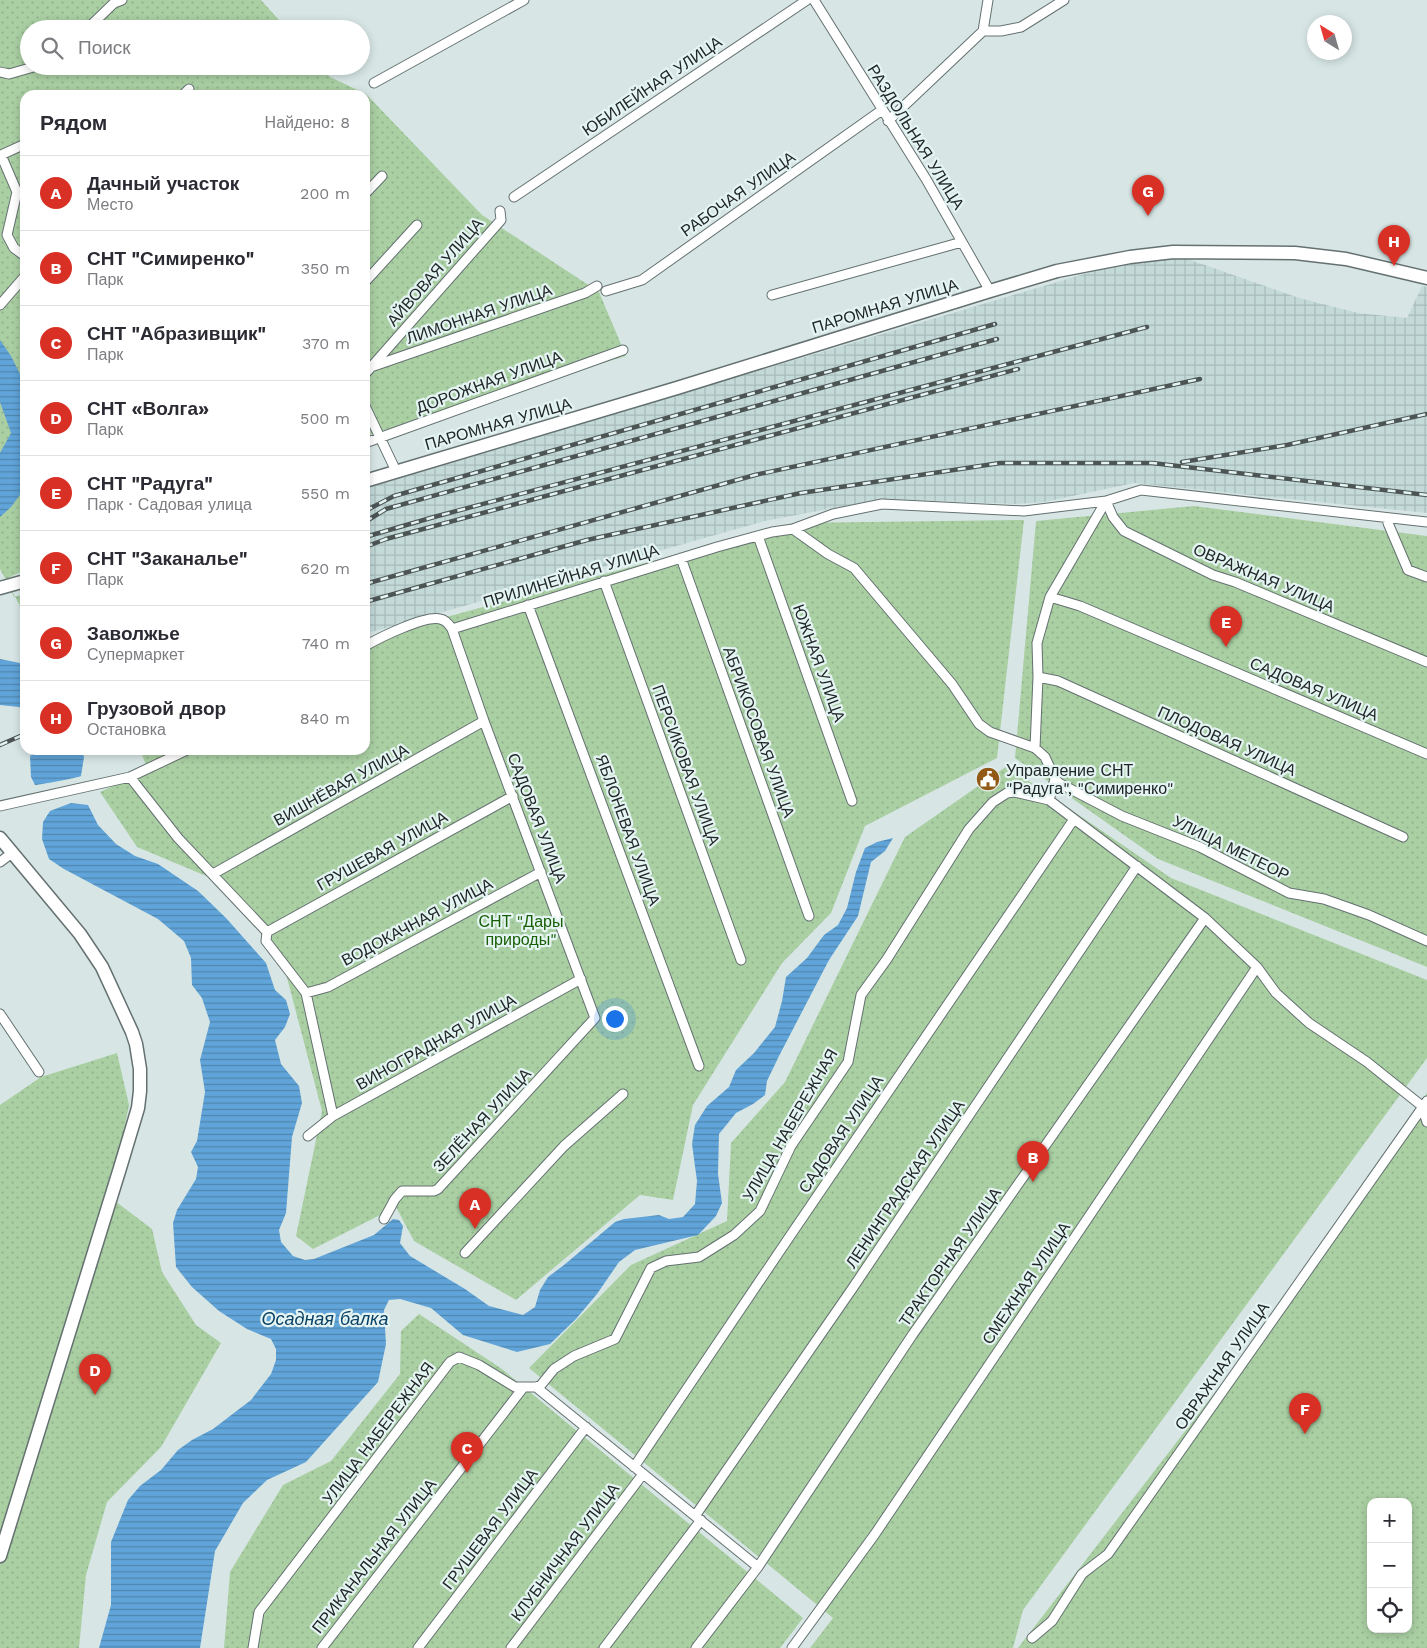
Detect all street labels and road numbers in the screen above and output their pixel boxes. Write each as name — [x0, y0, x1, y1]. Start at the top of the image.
street label: ЮБИЛЕЙНАЯ УЛИЦА — [579, 32, 726, 140]
street label: РАЗДОЛЬНАЯ УЛИЦА — [864, 61, 969, 213]
street label: РАБОЧАЯ УЛИЦА — [677, 147, 799, 241]
street label: АЙВОВАЯ УЛИЦА — [383, 214, 487, 330]
street label: ПАРОМНАЯ УЛИЦА — [810, 275, 961, 337]
street label: ЛИМОННАЯ УЛИЦА — [404, 280, 555, 348]
street label: ДОРОЖНАЯ УЛИЦА — [413, 347, 565, 417]
street label: ПАРОМНАЯ УЛИЦА — [422, 394, 574, 454]
street label: ПРИЛИНЕЙНАЯ УЛИЦА — [481, 540, 661, 612]
street label: ОВРАЖНАЯ УЛИЦА — [1191, 540, 1338, 616]
street label: ЮЖНАЯ УЛИЦА — [789, 602, 849, 725]
street label: АБРИКОСОВАЯ УЛИЦА — [719, 644, 799, 820]
street label: САДОВАЯ УЛИЦА — [1247, 653, 1381, 725]
street label: ПЕРСИКОВАЯ УЛИЦА — [648, 682, 724, 848]
street label: ПЛОДОВАЯ УЛИЦА — [1155, 702, 1299, 780]
street label: ВИШНЁВАЯ УЛИЦА — [270, 740, 412, 830]
street label: САДОВАЯ УЛИЦА — [503, 750, 571, 886]
street label: ЯБЛОНЕВАЯ УЛИЦА — [592, 752, 664, 908]
street label: ГРУШЕВАЯ УЛИЦА — [313, 807, 451, 895]
street label: УЛИЦА МЕТЕОР — [1170, 812, 1292, 884]
street label: ВОДОКАЧНАЯ УЛИЦА — [338, 874, 496, 970]
street label: ВИНОГРАДНАЯ УЛИЦА — [353, 990, 520, 1094]
street label: УЛИЦА НАБЕРЕЖНАЯ — [739, 1045, 841, 1205]
street label: ЗЕЛЁНАЯ УЛИЦА — [429, 1064, 535, 1176]
street label: САДОВАЯ УЛИЦА — [795, 1071, 888, 1196]
street label: ЛЕНИНГРАДСКАЯ УЛИЦА — [842, 1096, 969, 1272]
street label: ТРАКТОРНАЯ УЛИЦА — [895, 1184, 1005, 1330]
street label: СМЕЖНАЯ УЛИЦА — [978, 1218, 1074, 1348]
street label: ОВРАЖНАЯ УЛИЦА — [1171, 1298, 1273, 1434]
street label: УЛИЦА НАБЕРЕЖНАЯ — [318, 1358, 438, 1508]
street label: ГРУШЕВАЯ УЛИЦА — [438, 1465, 542, 1593]
street label: ПРИКАНАЛЬНАЯ УЛИЦА — [308, 1475, 440, 1637]
street label: КЛУБНИЧНАЯ УЛИЦА — [507, 1479, 623, 1625]

